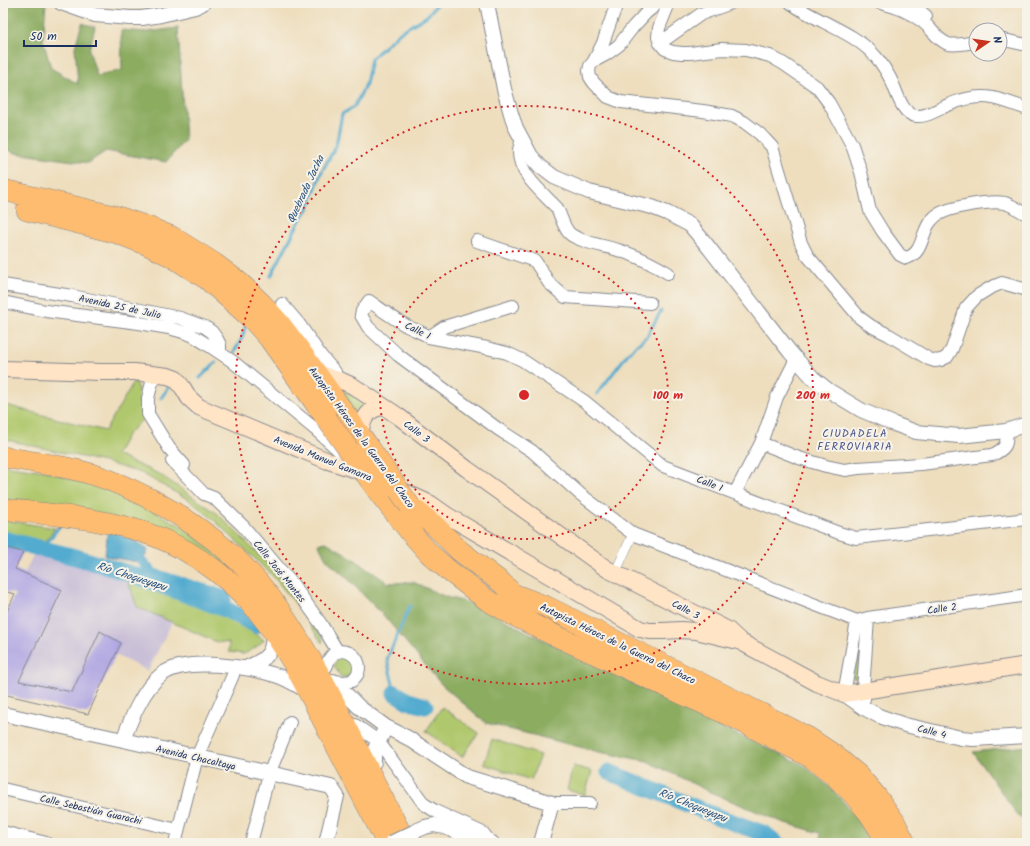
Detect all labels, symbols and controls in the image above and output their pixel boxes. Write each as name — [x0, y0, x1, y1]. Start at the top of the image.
scale bar — [24, 22, 96, 48]
north arrow — [968, 22, 1008, 62]
text: 50 m — [30, 27, 57, 46]
text: N — [987, 35, 1006, 45]
water label: Quebrada Jacha — [282, 152, 330, 226]
street label: Avenida 25 de Julio — [77, 290, 163, 324]
street label: Calle 1 — [402, 318, 433, 344]
street label: Autopista Héroes de la Guerra del Chaco — [304, 364, 418, 512]
text: 100 m — [653, 386, 683, 405]
text: 200 m — [796, 386, 830, 405]
centre of rings — [517, 388, 531, 402]
street label: Calle 3 — [400, 416, 433, 447]
district label: CIUDADELA FERROVIARIA — [817, 425, 893, 456]
street label: Avenida Manuel Gamarra — [271, 432, 374, 486]
street label: Calle 1 — [694, 472, 725, 496]
street label: Calle José Montes — [249, 537, 310, 607]
water label: Río Choqueyapu — [95, 557, 170, 597]
street label: Calle 3 — [669, 596, 703, 624]
street label: Autopista Héroes de la Guerra del Chaco — [537, 599, 698, 689]
street label: Calle 2 — [926, 599, 958, 619]
street label: Calle 4 — [915, 721, 949, 743]
street label: Avenida Chacaltaya — [154, 741, 238, 775]
water label: Río Choqueyapu — [656, 784, 731, 828]
street label: Calle Sebastián Guarachi — [38, 790, 144, 830]

